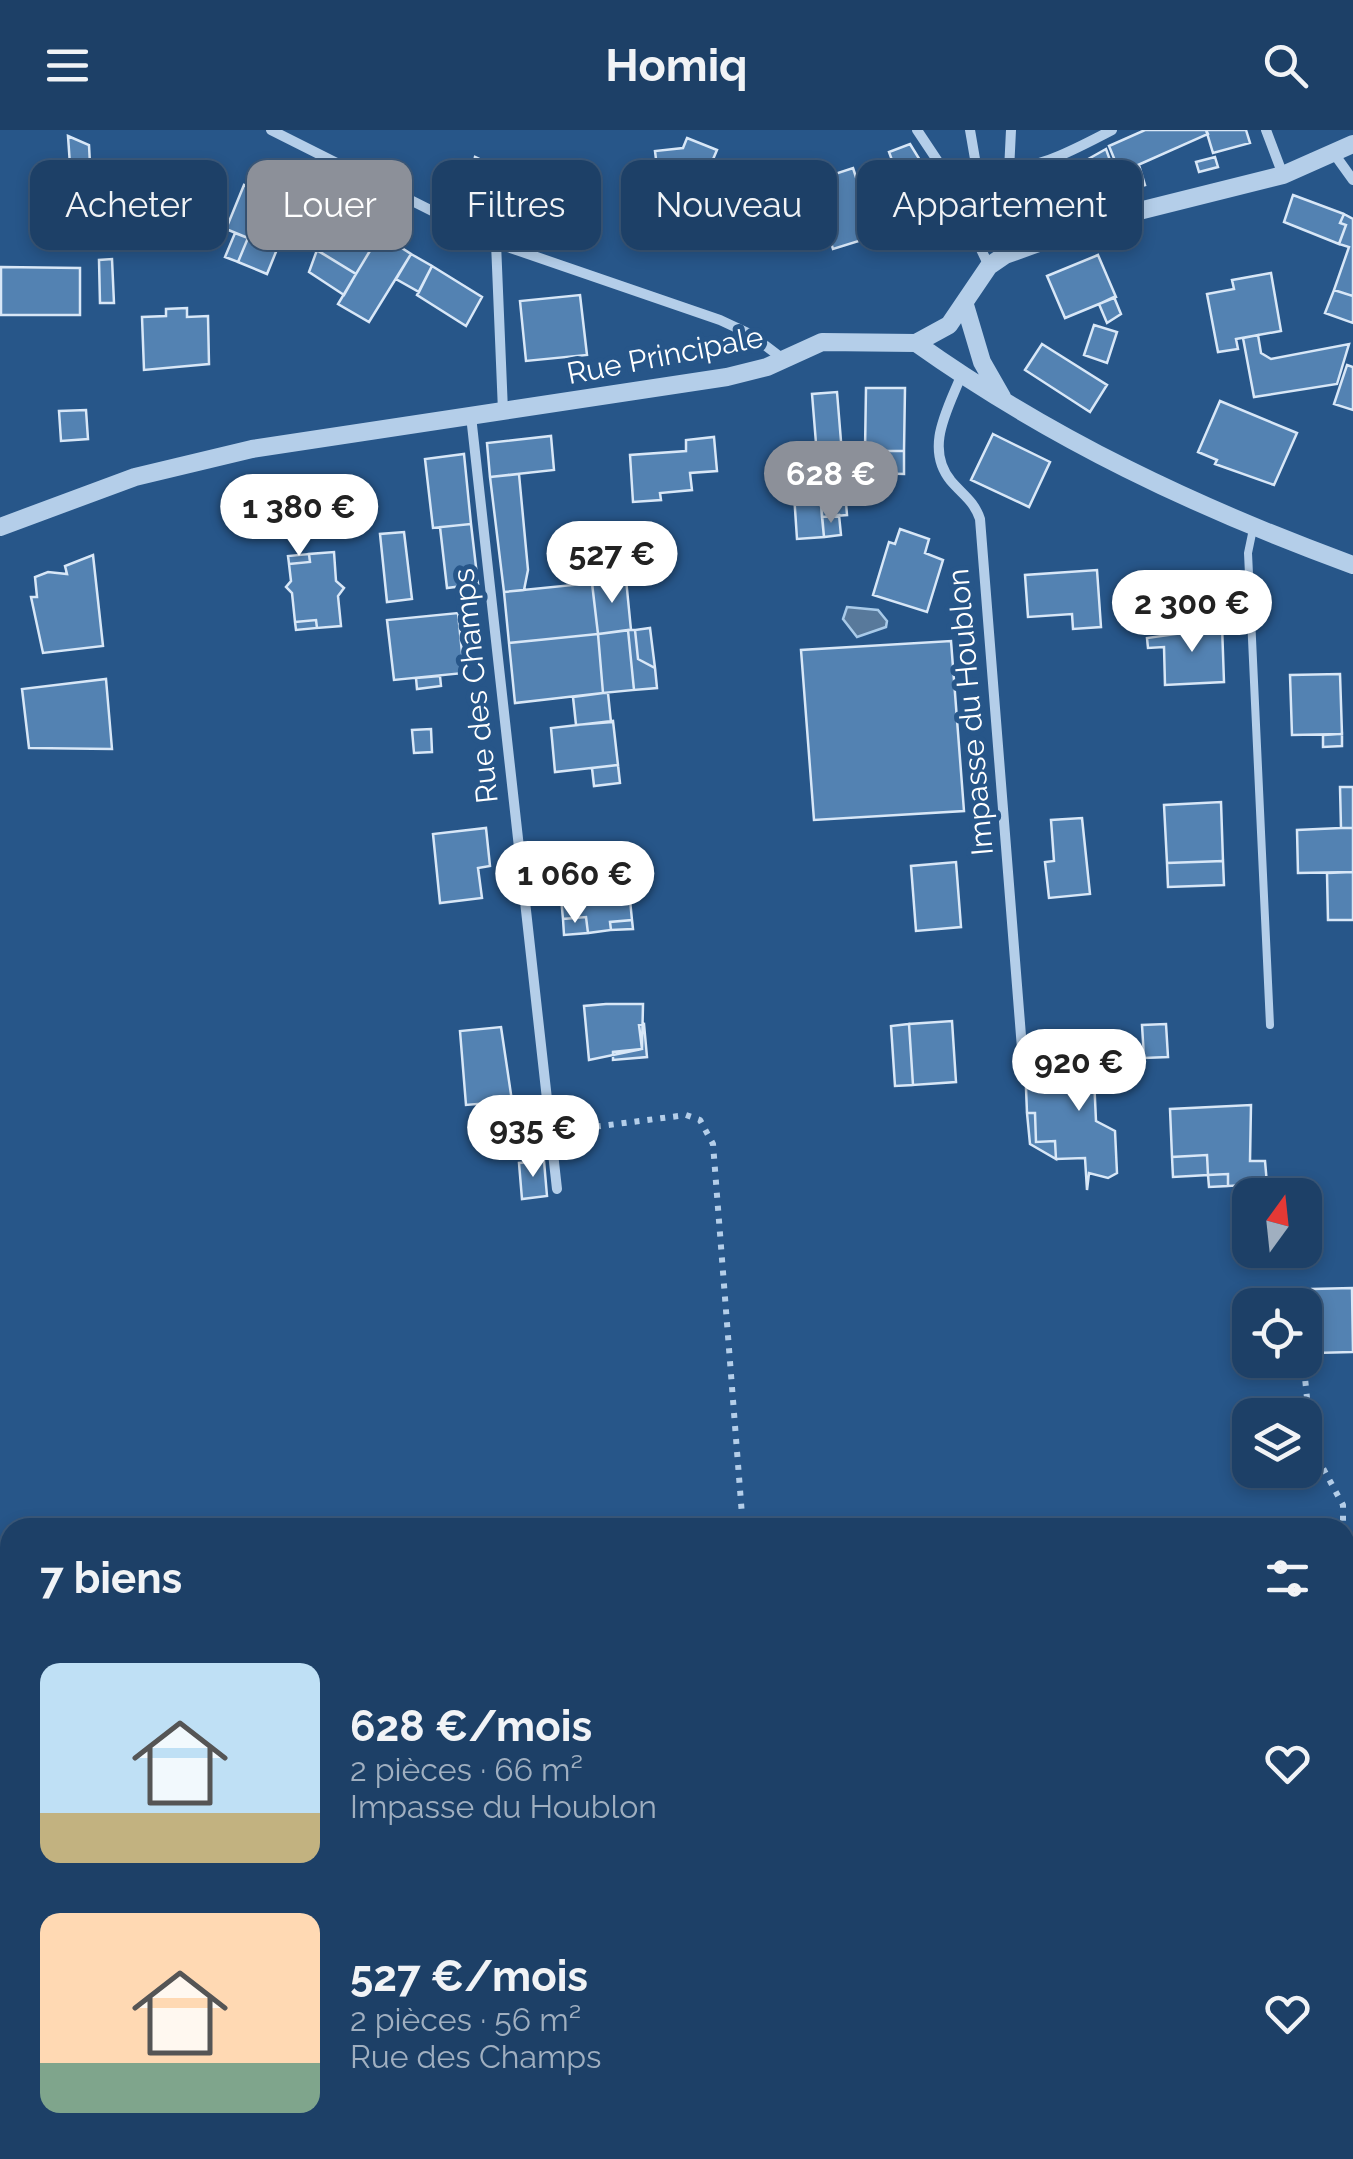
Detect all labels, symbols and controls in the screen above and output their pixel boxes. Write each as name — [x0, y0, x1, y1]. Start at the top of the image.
icon: menu — [40, 38, 95, 93]
icon: search — [1258, 38, 1313, 93]
text: Homiq — [605, 39, 748, 92]
chip: Acheter — [30, 160, 227, 250]
chip: Louer — [247, 160, 412, 250]
chip: Filtres — [432, 160, 601, 250]
chip: Nouveau — [621, 160, 837, 250]
chip: Appartement — [857, 160, 1142, 250]
street label: Rue Principale — [564, 319, 766, 391]
pin: 628 € — [761, 441, 901, 526]
text: 628 € — [786, 455, 876, 492]
pin: 1 380 € — [207, 474, 391, 559]
text: 1 380 € — [242, 488, 356, 525]
pin: 527 € — [542, 521, 682, 606]
text: 527 € — [569, 535, 655, 572]
street label: Rue des Champs — [445, 567, 505, 805]
street label: Impasse du Houblon — [940, 567, 1000, 857]
pin: 2 300 € — [1100, 570, 1284, 655]
text: 2 300 € — [1134, 584, 1250, 621]
pin: 1 060 € — [483, 841, 667, 926]
text: 1 060 € — [517, 855, 633, 892]
pin: 920 € — [1009, 1029, 1149, 1114]
text: 920 € — [1034, 1043, 1124, 1080]
pin: 935 € — [463, 1095, 603, 1180]
text: 935 € — [489, 1109, 577, 1146]
north arrow — [1232, 1178, 1322, 1268]
map controls — [1232, 1178, 1322, 1488]
button: locate — [1232, 1288, 1322, 1378]
button: layers — [1232, 1398, 1322, 1488]
icon: filters — [1260, 1551, 1315, 1606]
text: 7 biens — [40, 1554, 182, 1603]
text: 628 €/mois — [350, 1702, 592, 1751]
icon: home — [120, 1703, 240, 1823]
icon: heart — [1260, 1736, 1315, 1791]
text: 2 pièces · 66 m² — [350, 1751, 583, 1788]
text: Impasse du Houblon — [350, 1788, 657, 1825]
text: 527 €/mois — [350, 1952, 588, 2001]
icon: home — [120, 1953, 240, 2073]
icon: heart — [1260, 1986, 1315, 2041]
text: 2 pièces · 56 m² — [350, 2001, 581, 2038]
text: Rue des Champs — [350, 2038, 602, 2075]

